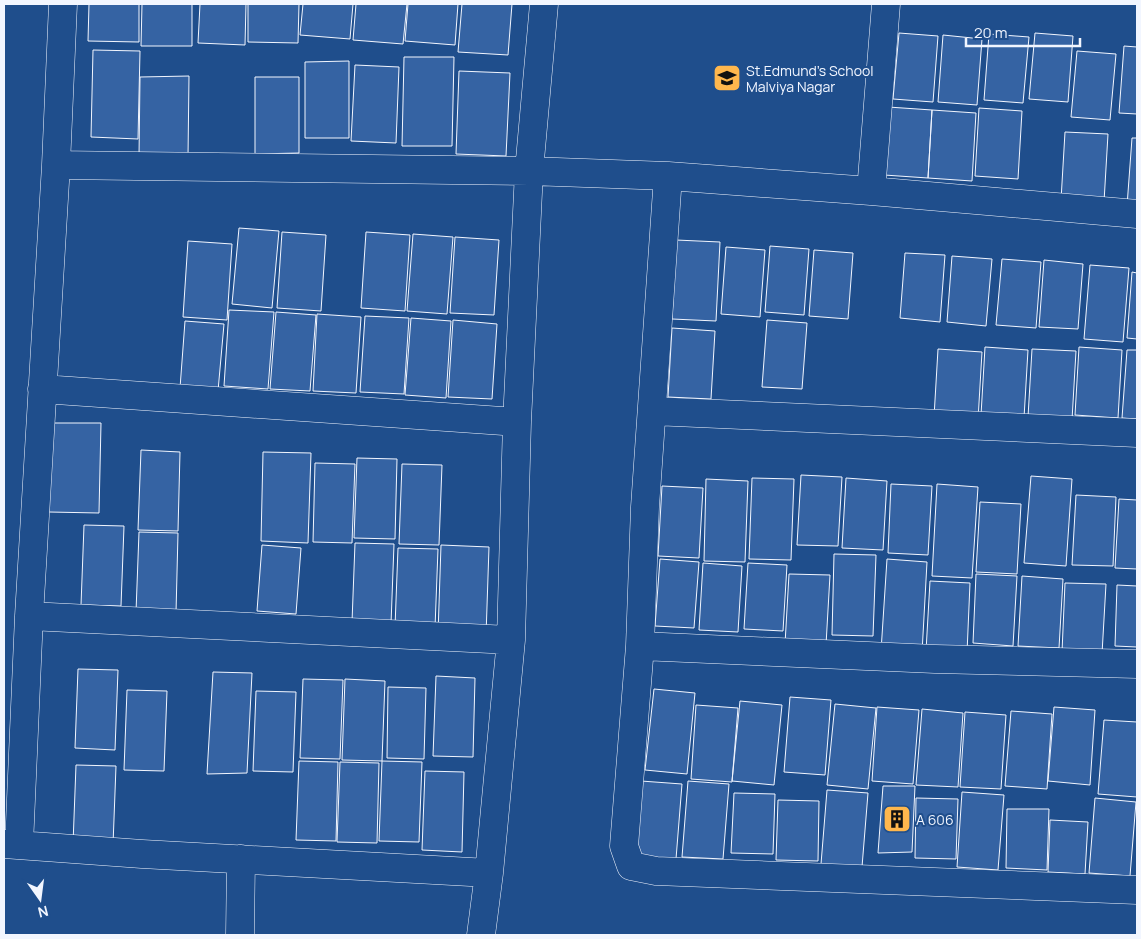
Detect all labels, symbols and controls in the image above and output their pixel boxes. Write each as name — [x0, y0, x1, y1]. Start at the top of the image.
scale bar — [966, 15, 1080, 47]
text: 20 m — [974, 22, 1007, 43]
place label: St.Edmund’s School Malviya Nagar — [746, 61, 873, 96]
school or university icon: St.Edmund’s School Malviya Nagar — [712, 63, 742, 93]
building icon: A 606 — [882, 804, 912, 834]
place label: A 606 — [916, 810, 954, 829]
north arrow — [15, 874, 65, 924]
text: N — [36, 902, 50, 923]

